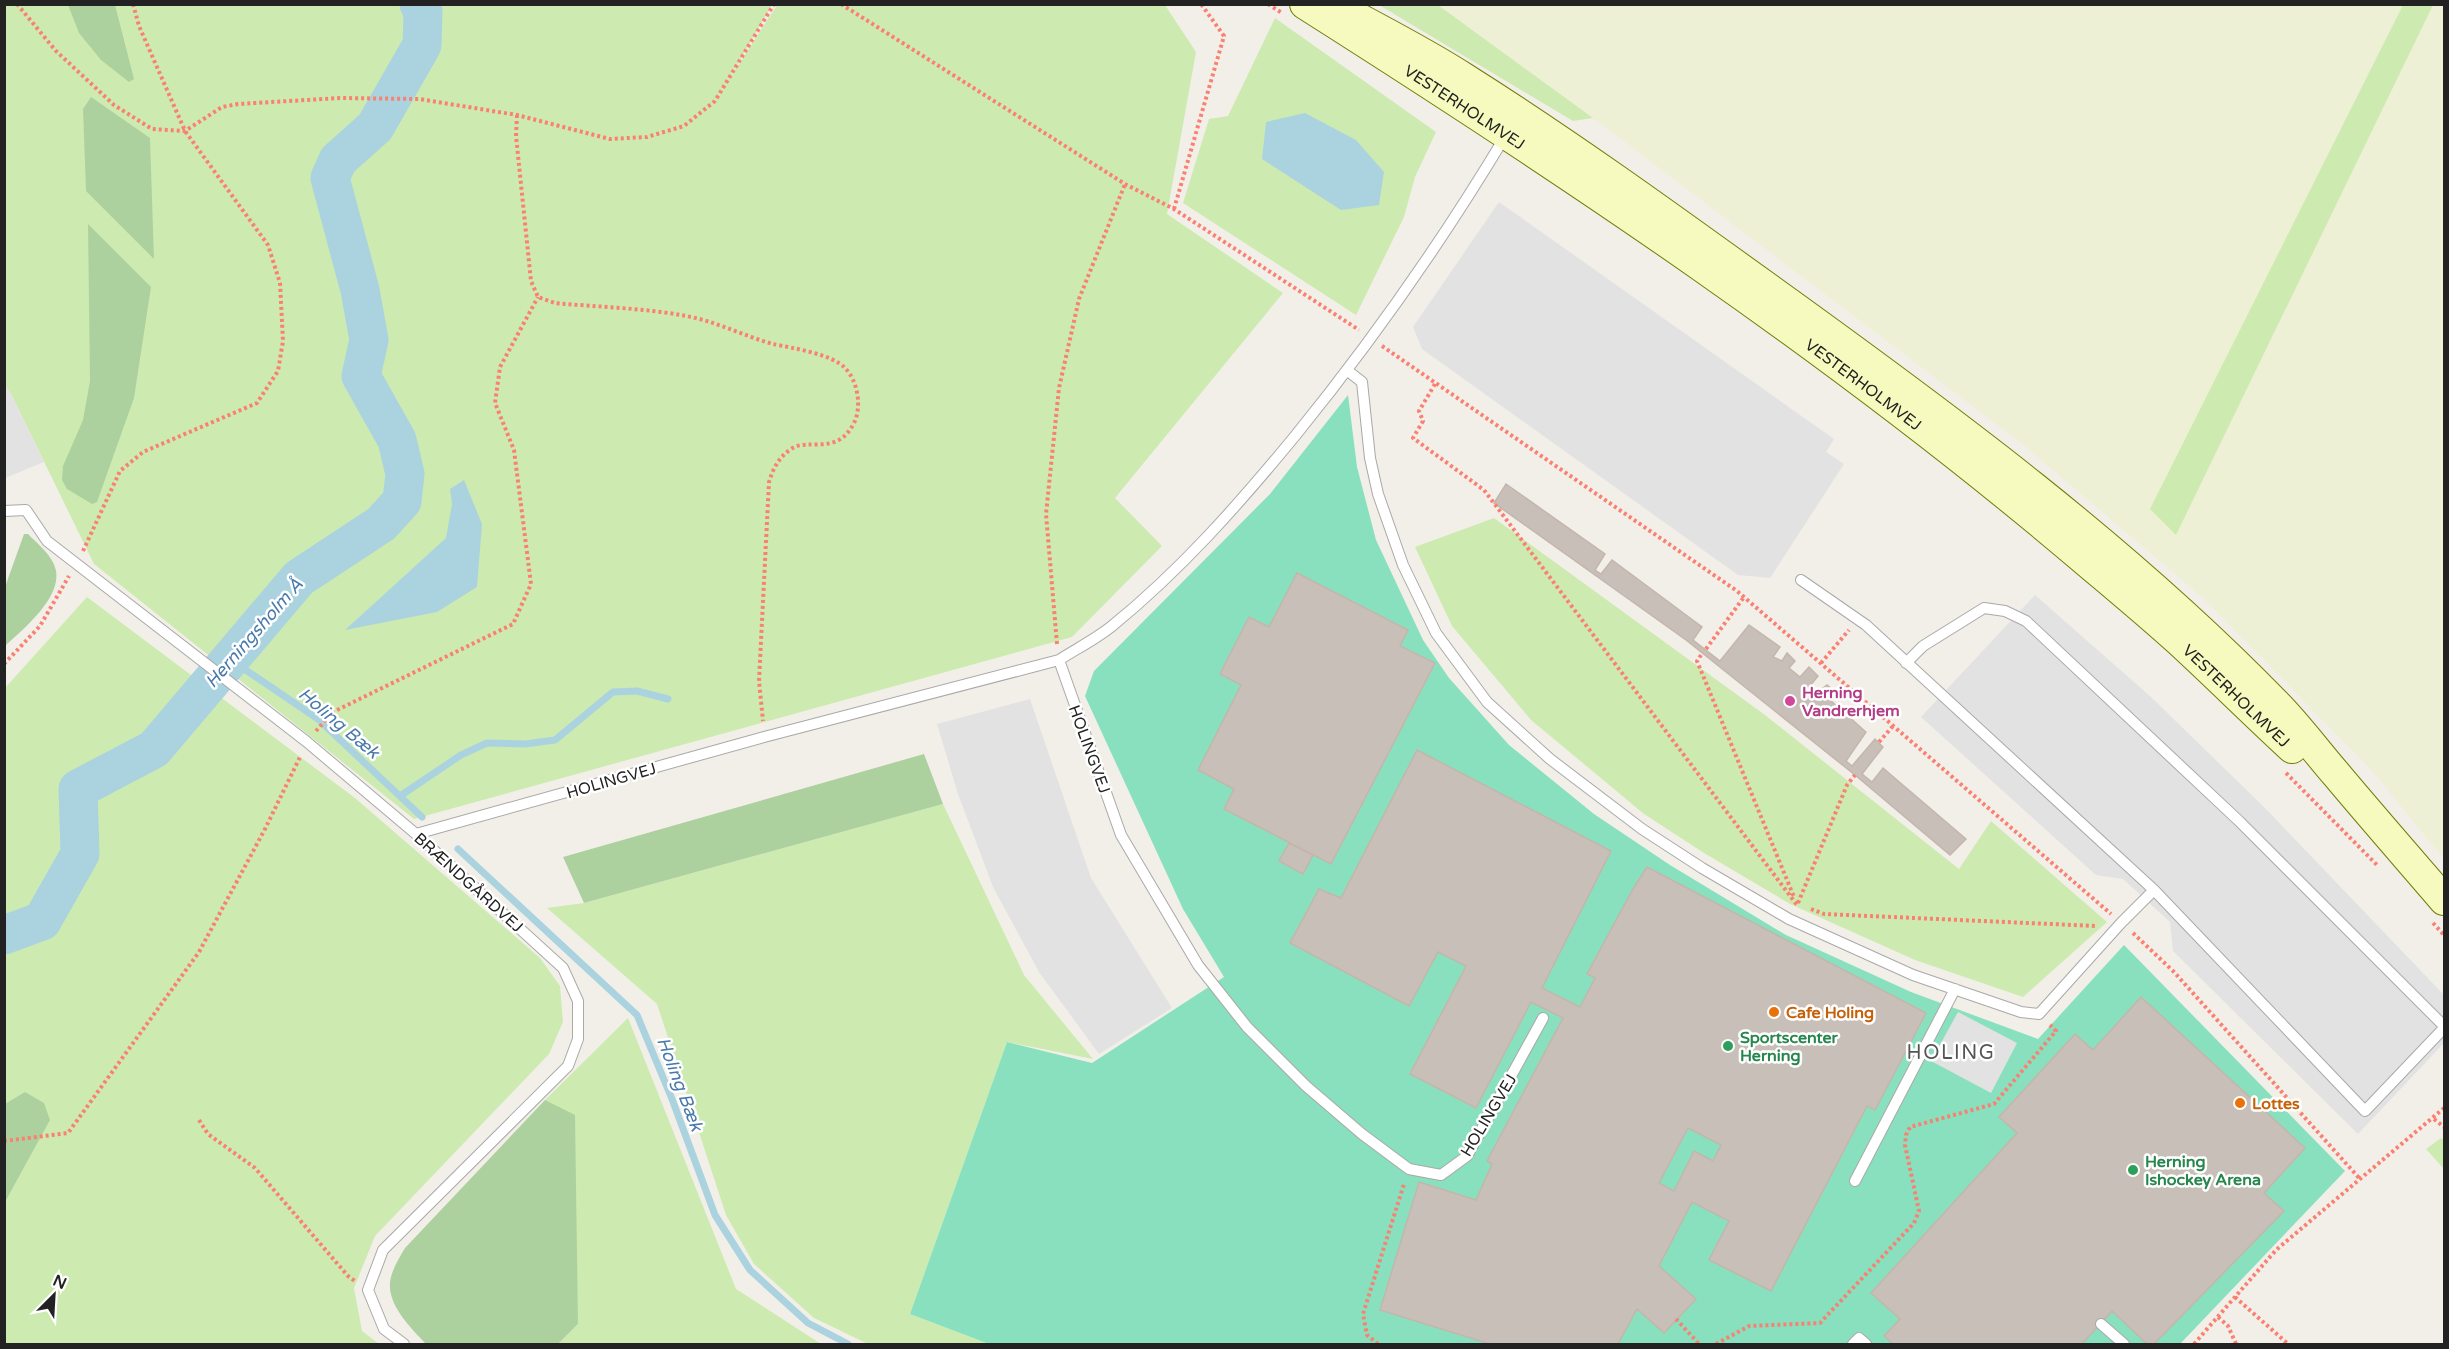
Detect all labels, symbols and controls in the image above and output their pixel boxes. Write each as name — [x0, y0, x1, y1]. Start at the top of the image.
street label: VESTERHOLMVEJ — [1400, 61, 1529, 154]
street label: VESTERHOLMVEJ — [1801, 335, 1925, 435]
water label: Herningsholm Å — [200, 574, 308, 692]
street label: VESTERHOLMVEJ — [2178, 640, 2294, 752]
water label: Holing Bæk — [294, 683, 385, 764]
place label: Herning Vandrerhjem — [1802, 683, 1900, 721]
marker: Herning Vandrerhjem — [1783, 694, 1797, 708]
street label: HOLINGVEJ — [1064, 702, 1114, 796]
street label: HOLINGVEJ — [564, 759, 659, 803]
street label: BRÆNDGÅRDVEJ — [410, 828, 527, 937]
place label: Cafe Holing — [1786, 1003, 1874, 1023]
marker: Cafe Holing — [1767, 1005, 1781, 1019]
place label: Sportscenter Herning — [1740, 1028, 1839, 1066]
water label: Holing Bæk — [652, 1034, 708, 1135]
marker: Sportscenter Herning — [1721, 1039, 1735, 1053]
district label: HOLING — [1907, 1041, 1995, 1065]
street label: HOLINGVEJ — [1456, 1071, 1521, 1160]
place label: Lottes — [2252, 1094, 2300, 1114]
marker: Lottes — [2233, 1096, 2247, 1110]
place label: Herning Ishockey Arena — [2145, 1152, 2261, 1190]
marker: Herning Ishockey Arena — [2126, 1163, 2140, 1177]
north arrow — [24, 1265, 84, 1325]
text: N — [50, 1270, 70, 1294]

